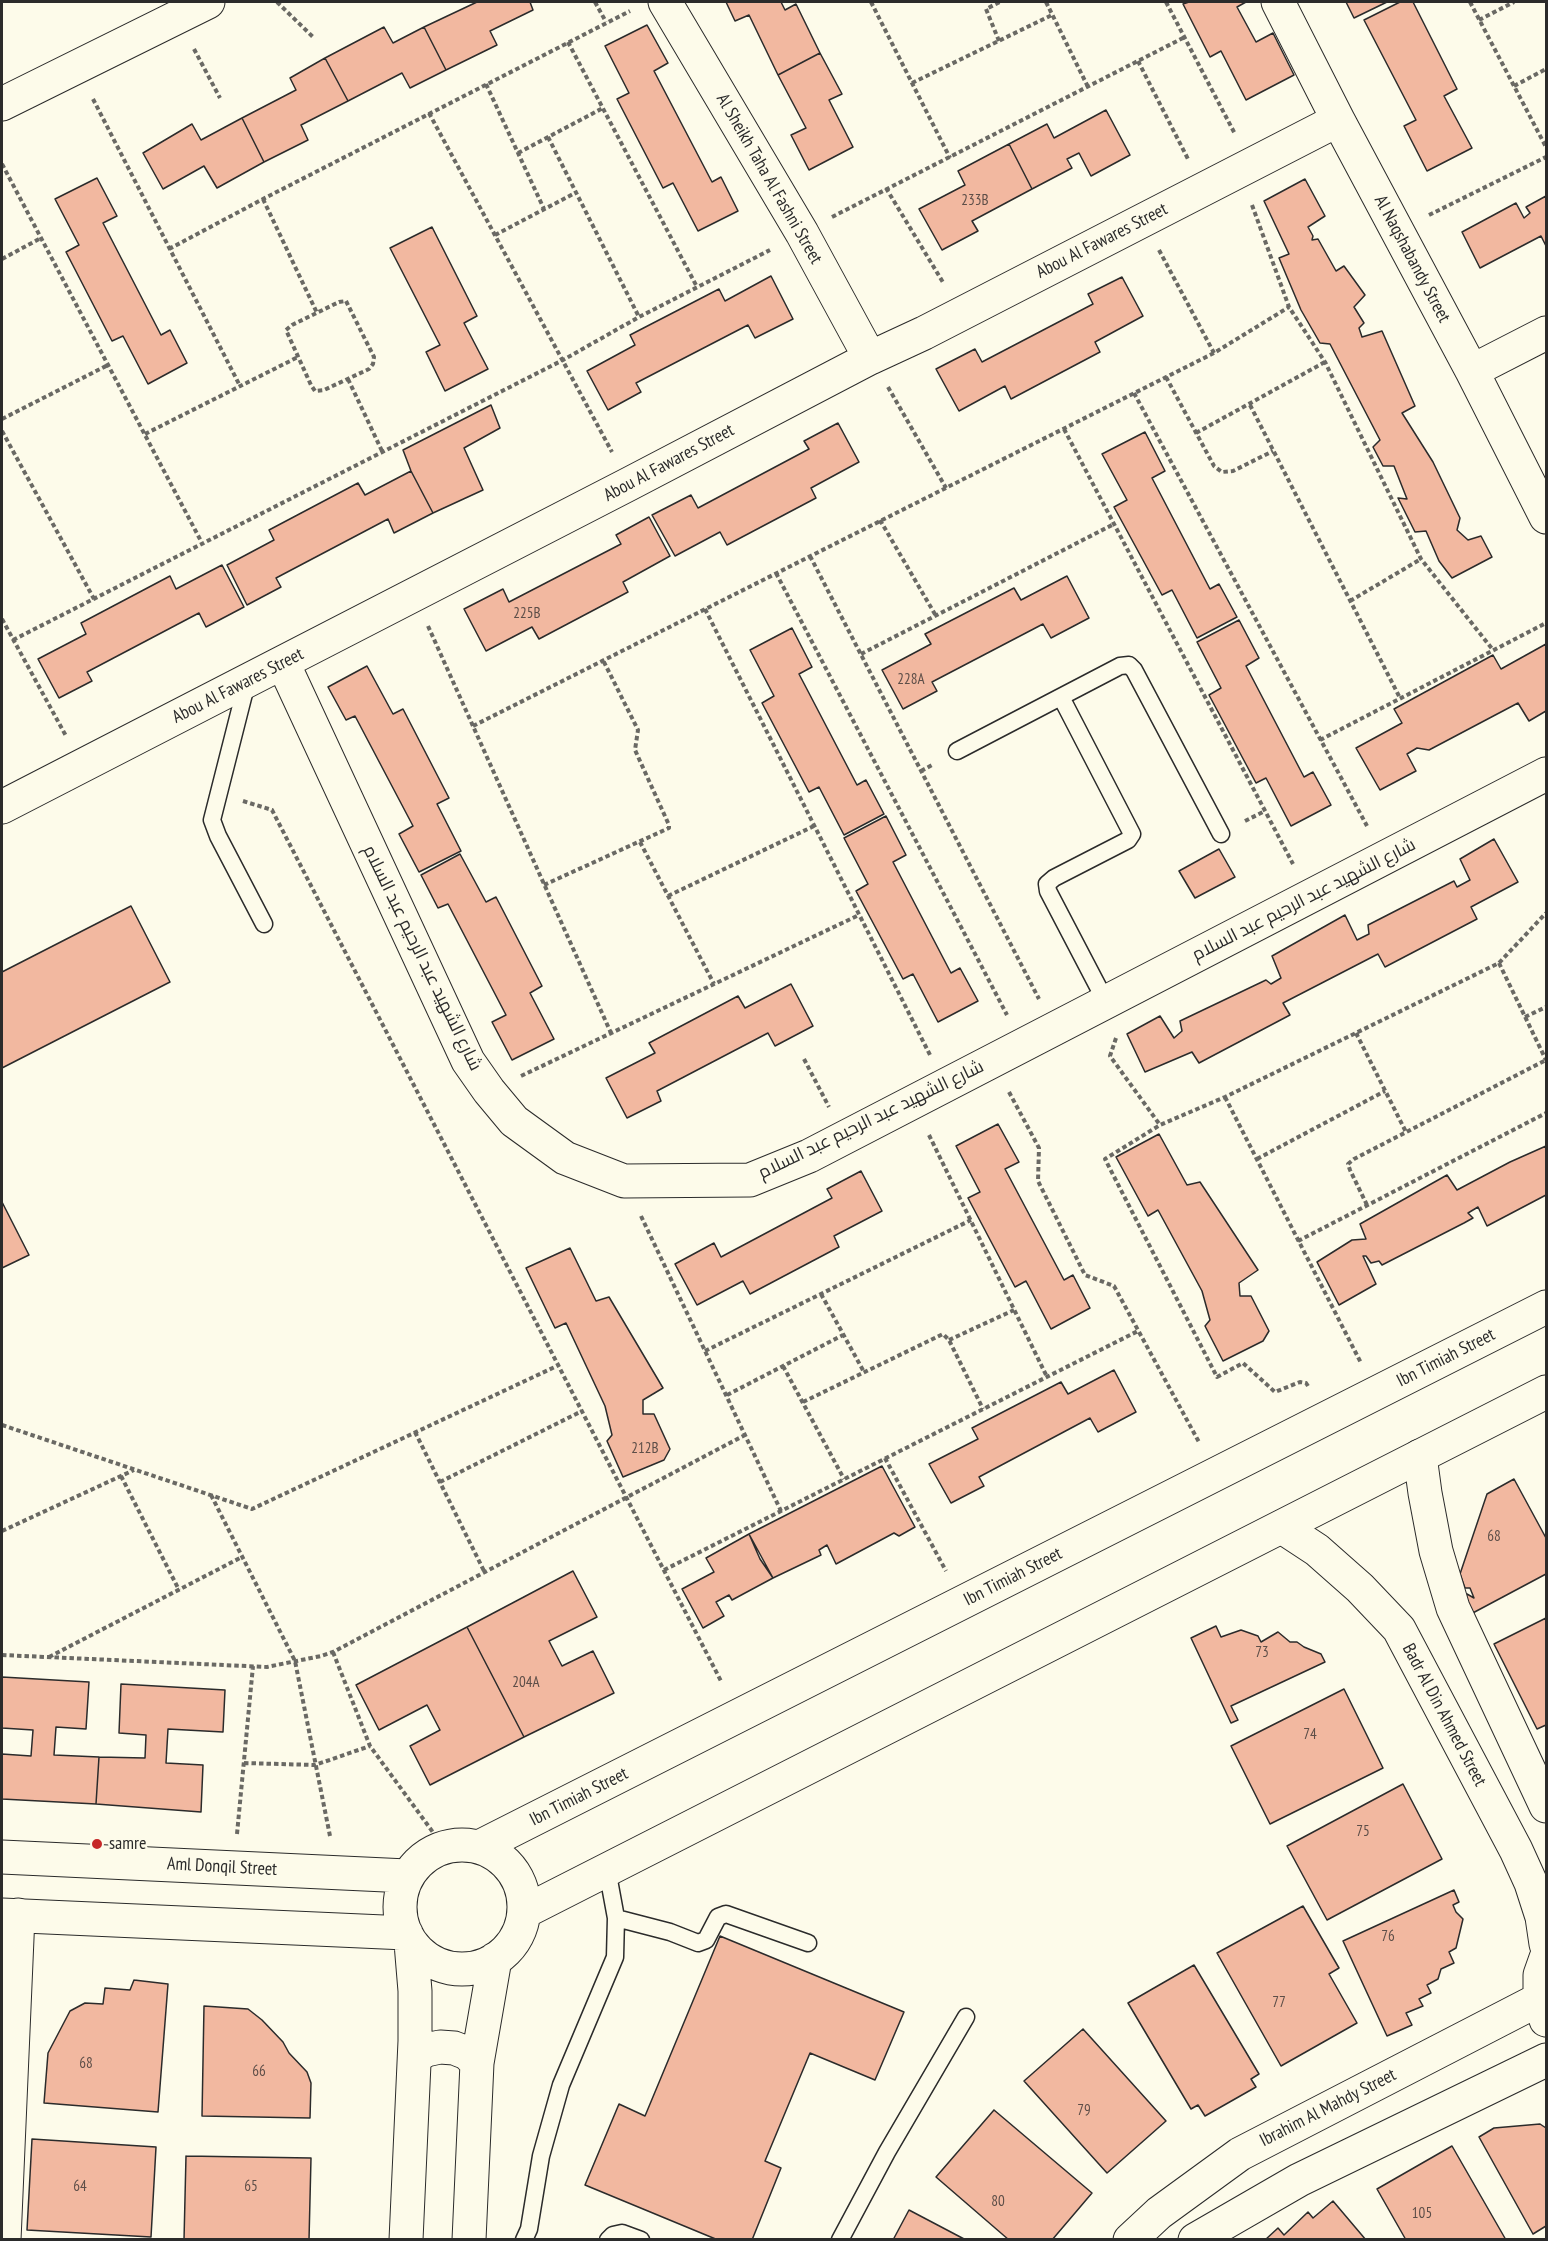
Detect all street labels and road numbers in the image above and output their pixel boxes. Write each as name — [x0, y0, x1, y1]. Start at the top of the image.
street label: Al Sheikh Taha Al Fashni Street — [711, 90, 827, 268]
street label: Al Naqshabandy Street — [1369, 192, 1455, 326]
street label: Abou Al Fawares Street — [1033, 199, 1171, 283]
street label: Abou Al Fawares Street — [600, 420, 738, 506]
street label: Abou Al Fawares Street — [169, 644, 307, 728]
street label: شارع الشهيد عبد الرحيم عبد السلام — [1189, 834, 1419, 966]
street label: شارع الشهيد عبد الرحيم عبد السلام — [358, 842, 486, 1074]
street label: شارع الشهيد عبد الرحيم عبد السلام — [755, 1056, 987, 1184]
street label: Ibn Timiah Street — [1393, 1324, 1499, 1392]
street label: Ibn Timiah Street — [960, 1543, 1066, 1611]
street label: Badr Al Din Ahmed Street — [1397, 1640, 1491, 1790]
street label: Ibn Timiah Street — [526, 1763, 632, 1831]
street label: Aml Donqil Street — [166, 1853, 278, 1881]
street label: Ibrahim Al Mahdy Street — [1256, 2064, 1400, 2152]

